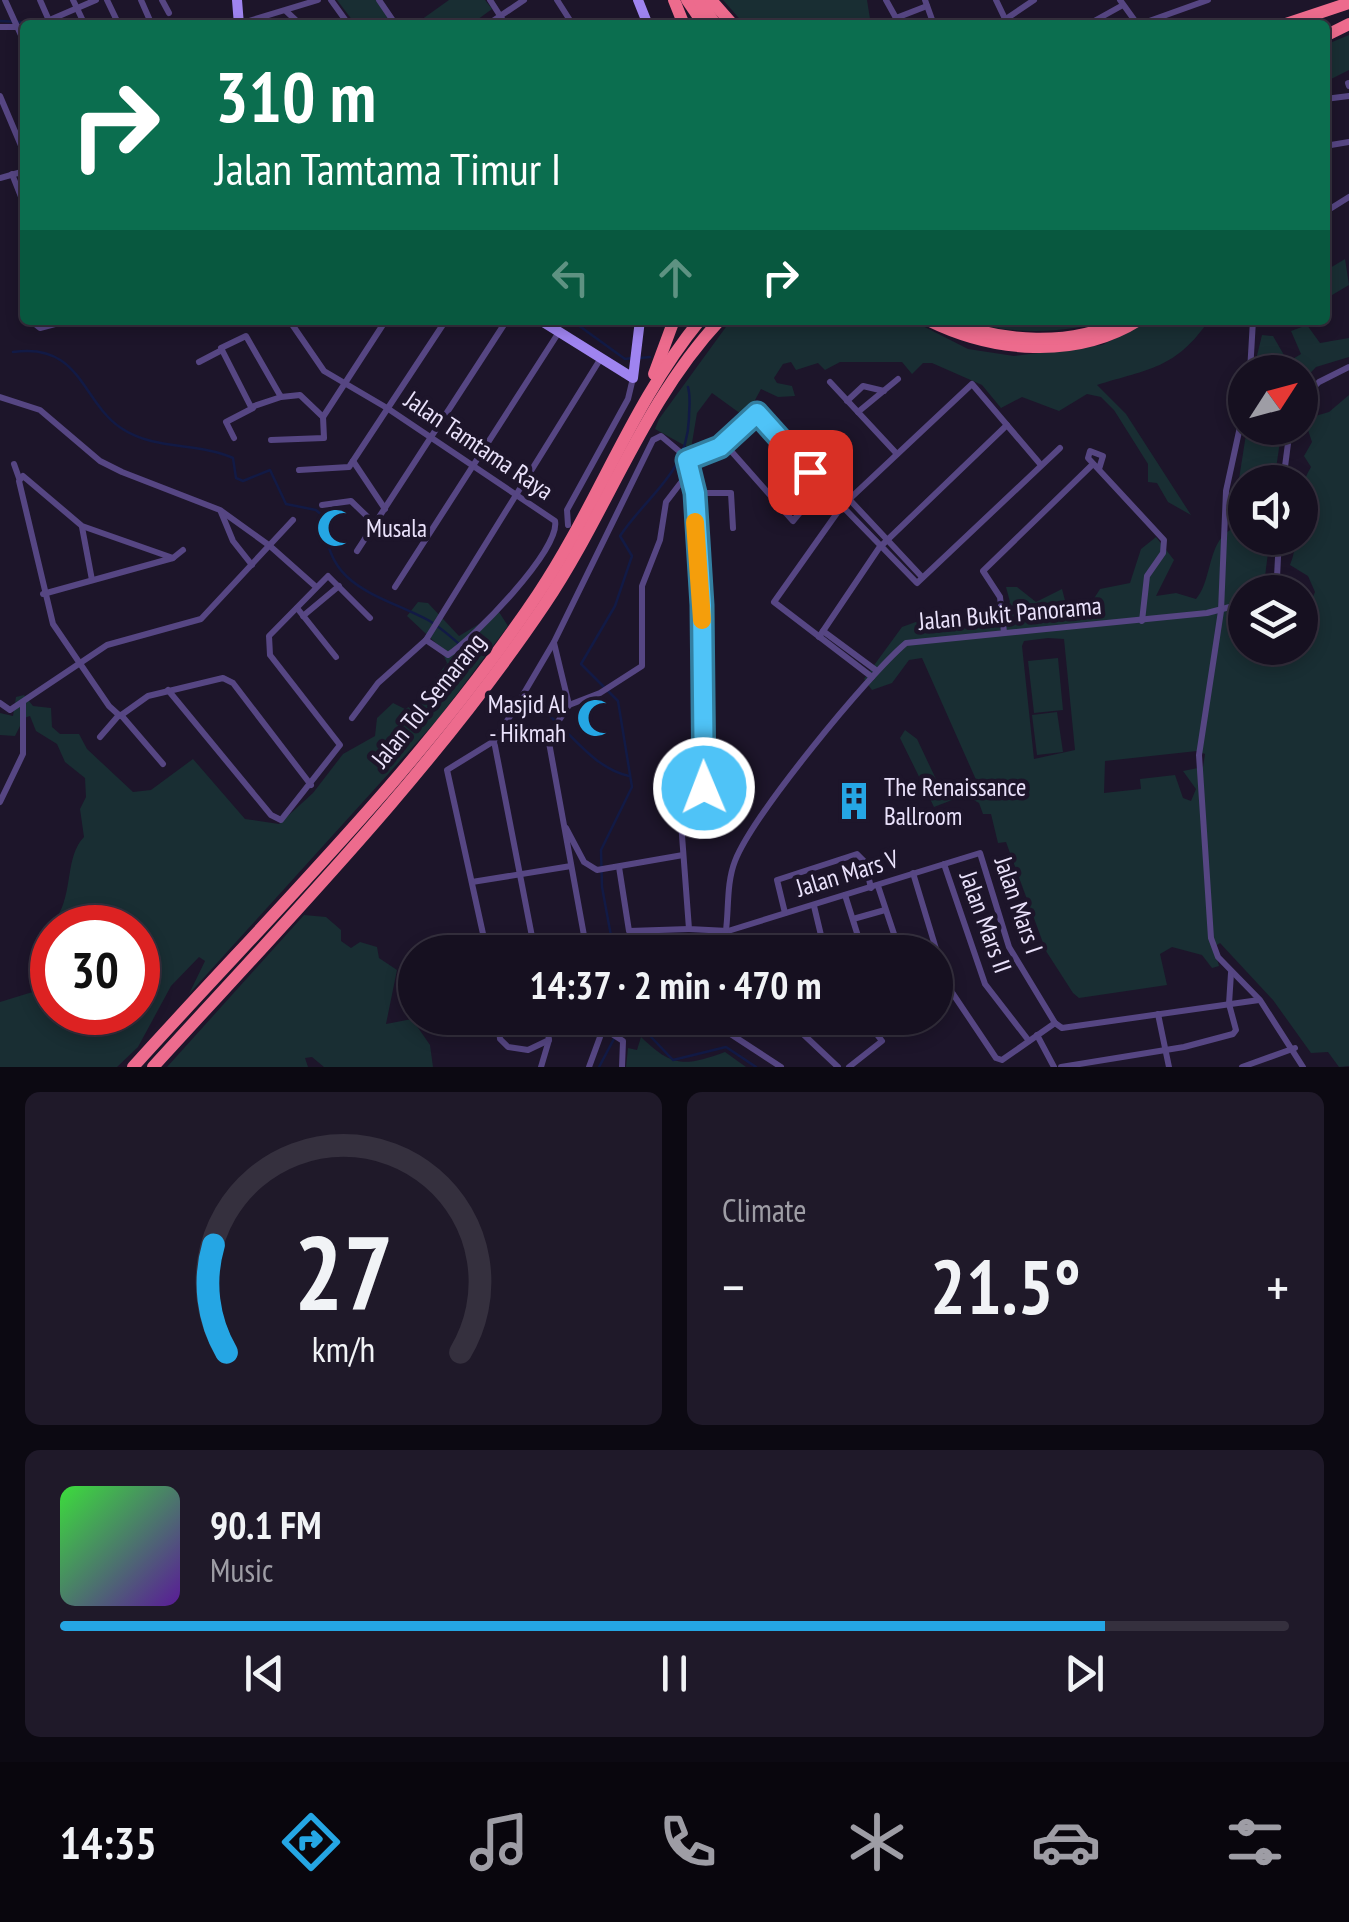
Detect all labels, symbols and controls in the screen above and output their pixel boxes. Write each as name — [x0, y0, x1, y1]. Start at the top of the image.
text: 310 m — [215, 51, 376, 141]
icon: right — [50, 60, 180, 190]
text: Jalan Tamtama Timur I — [215, 139, 561, 197]
icon: left — [543, 250, 598, 305]
icon: ahead — [648, 250, 703, 305]
icon: right — [753, 250, 808, 305]
north arrow — [1228, 355, 1318, 445]
map controls — [1228, 355, 1318, 665]
street label: Jalan Tamtama Raya — [398, 383, 560, 507]
pin — [768, 430, 853, 515]
icon: arrive — [783, 445, 838, 500]
button: sound — [1228, 465, 1318, 555]
mosque icon: Musala — [315, 507, 357, 549]
place label: Musala — [366, 512, 427, 544]
button: layers — [1228, 575, 1318, 665]
street label: Jalan Bukit Panorama — [916, 589, 1103, 637]
street label: Jalan Tol Semarang — [363, 626, 492, 775]
place label: Masjid Al - Hikmah — [488, 688, 566, 749]
mosque icon: Masjid Al - Hikmah — [575, 697, 617, 739]
position arrow — [652, 736, 756, 840]
place label: The Renaissance Ballroom — [884, 771, 1026, 832]
building icon: The Renaissance Ballroom — [833, 780, 875, 822]
street label: Jalan Mars V — [791, 842, 903, 904]
street label: Jalan Mars I — [987, 851, 1050, 958]
street label: Jalan Mars II — [952, 866, 1019, 977]
speed limit sign: 30 — [30, 905, 160, 1035]
text: 14:37 · 2 min · 470 m — [529, 960, 822, 1009]
text: Climate — [722, 1189, 806, 1231]
text: 27 — [294, 1204, 393, 1339]
text: 21.5° — [930, 1238, 1081, 1335]
text: − — [722, 1251, 745, 1322]
text: + — [1266, 1251, 1289, 1322]
text: km/h — [312, 1326, 375, 1372]
text: 90.1 FM — [210, 1500, 322, 1549]
text: Music — [210, 1549, 273, 1591]
icon: previous — [237, 1646, 292, 1701]
icon: pause — [647, 1646, 702, 1701]
icon: next — [1057, 1646, 1112, 1701]
icon: directions — [276, 1807, 346, 1877]
icon: music — [464, 1807, 534, 1877]
icon: phone — [653, 1807, 723, 1877]
icon: climate — [842, 1807, 912, 1877]
icon: car — [1031, 1807, 1101, 1877]
icon: filters — [1220, 1807, 1290, 1877]
text: 14:35 — [59, 1813, 157, 1871]

